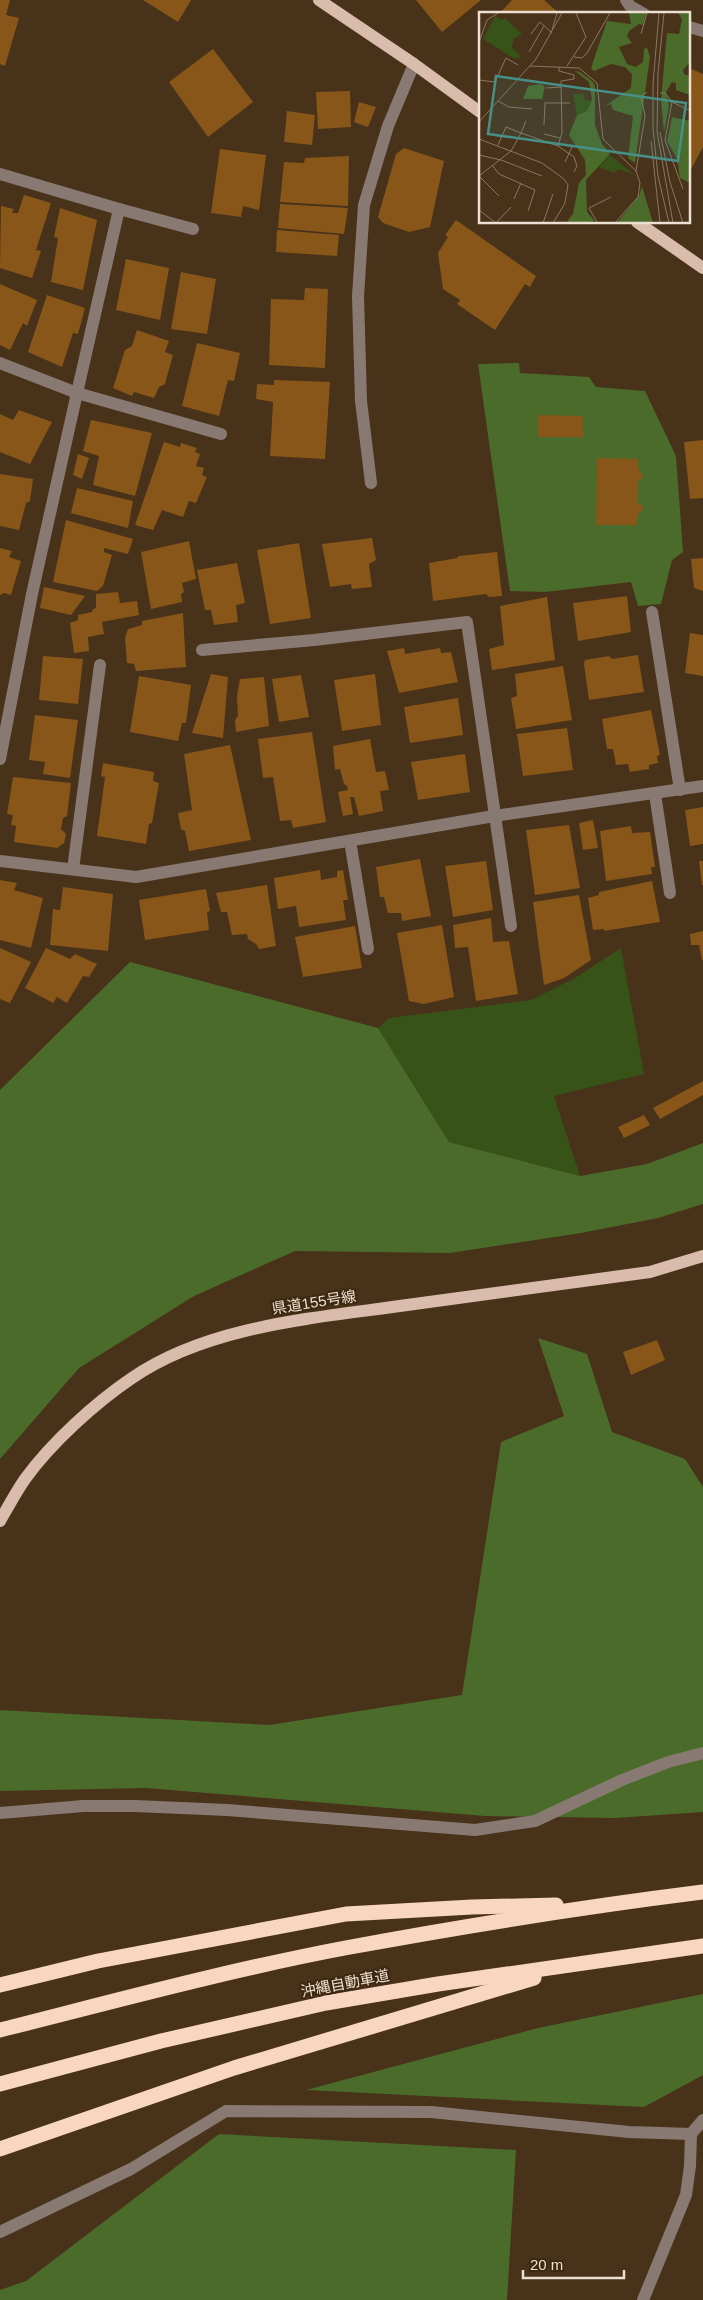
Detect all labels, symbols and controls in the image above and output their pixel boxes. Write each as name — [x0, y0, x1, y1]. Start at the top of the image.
inset map — [479, 12, 690, 224]
street label: 県道155号線 — [271, 1287, 357, 1317]
street label: 沖縄自動車道 — [299, 1966, 391, 2000]
scale bar — [523, 2248, 624, 2280]
text: 20 m — [530, 2256, 563, 2273]

